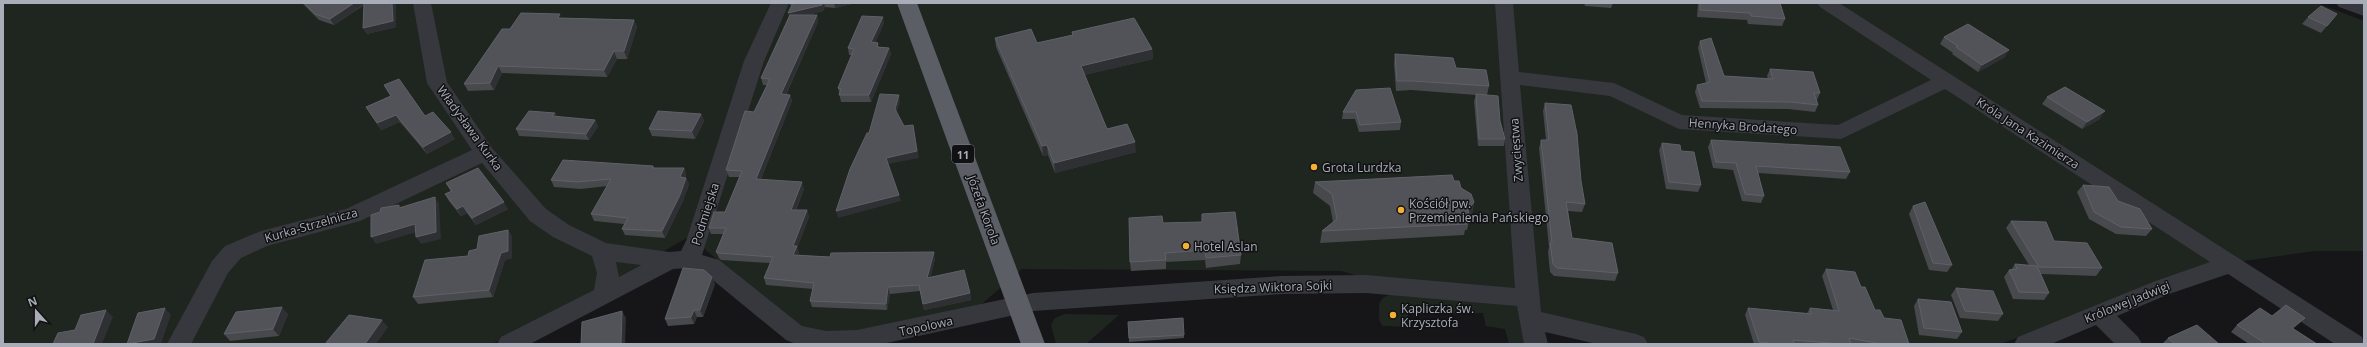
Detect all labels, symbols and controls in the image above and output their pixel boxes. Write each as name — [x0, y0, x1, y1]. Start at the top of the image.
street label: Władysława Kurka — [433, 82, 507, 174]
street label: Króla Jana Kazimierza — [1973, 93, 2083, 173]
street label: Henryka Brodatego — [1688, 114, 1798, 138]
street label: Zwycięstwa — [1505, 118, 1527, 182]
road number: 11 — [952, 145, 974, 163]
place label: Grota Lurdzka — [1322, 159, 1401, 176]
marker: Grota Lurdzka — [1309, 162, 1319, 172]
street label: Józefa Korola — [963, 172, 1004, 247]
street label: Podmiejska — [687, 181, 723, 247]
place label: Kościół pw. Przemienienia Pańskiego — [1409, 195, 1548, 226]
street label: Kurka-Strzelnicza — [263, 204, 359, 246]
marker: Kościół pw. Przemienienia Pańskiego — [1396, 205, 1406, 215]
place label: Hotel Aslan — [1194, 238, 1258, 255]
marker: Hotel Aslan — [1181, 241, 1191, 251]
street label: Księdza Wiktora Sojki — [1214, 276, 1332, 298]
street label: Królowej Jadwigi — [2082, 277, 2172, 327]
north arrow — [16, 291, 56, 331]
text: N — [25, 293, 39, 310]
place label: Kapliczka św. Krzysztofa — [1401, 300, 1474, 331]
marker: Kapliczka św. Krzysztofa — [1388, 310, 1398, 320]
street label: Topolowa — [898, 312, 954, 340]

